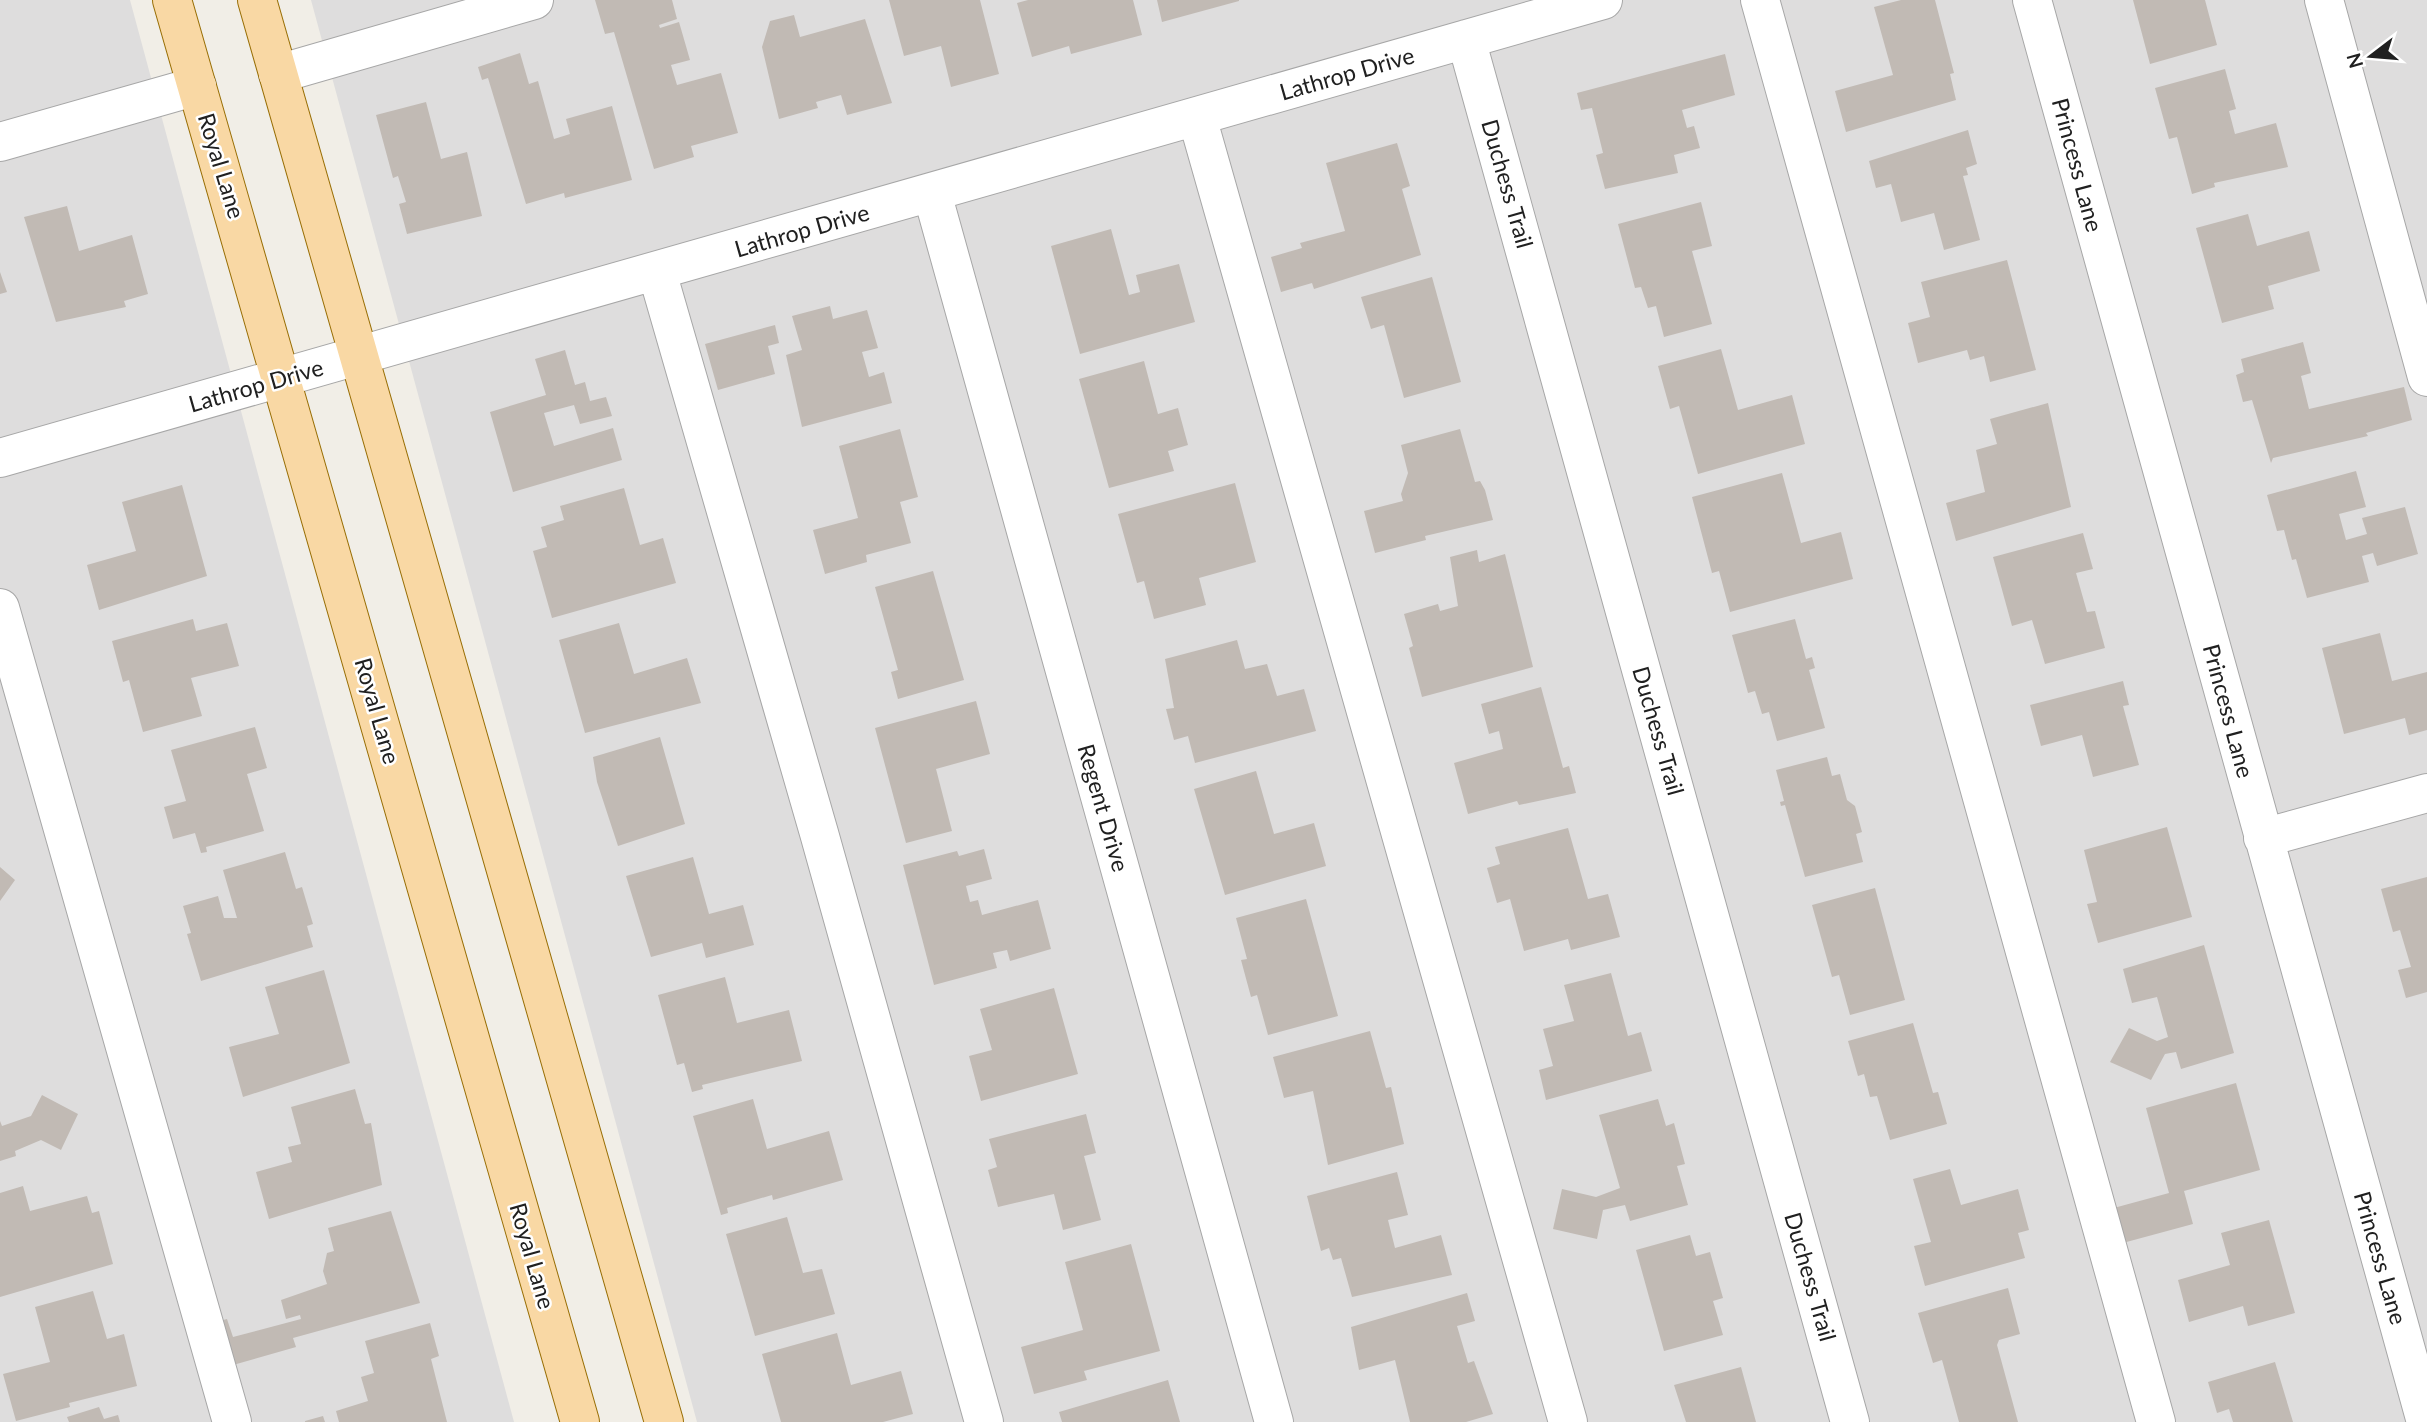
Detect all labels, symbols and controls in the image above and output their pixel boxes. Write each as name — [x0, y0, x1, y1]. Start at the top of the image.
north arrow — [2336, 21, 2406, 91]
street label: Lathrop Drive — [1276, 40, 1417, 106]
text: N — [2341, 51, 2367, 71]
street label: Princess Lane — [2047, 95, 2109, 235]
street label: Royal Lane — [193, 110, 251, 222]
street label: Duchess Trail — [1476, 116, 1540, 251]
street label: Lathrop Drive — [731, 197, 872, 263]
street label: Lathrop Drive — [185, 352, 326, 418]
street label: Princess Lane — [2198, 641, 2260, 781]
street label: Royal Lane — [349, 655, 406, 767]
street label: Duchess Trail — [1627, 663, 1691, 798]
street label: Regent Drive — [1072, 741, 1136, 875]
street label: Princess Lane — [2349, 1188, 2413, 1328]
street label: Royal Lane — [504, 1200, 561, 1312]
street label: Duchess Trail — [1779, 1209, 1843, 1344]

